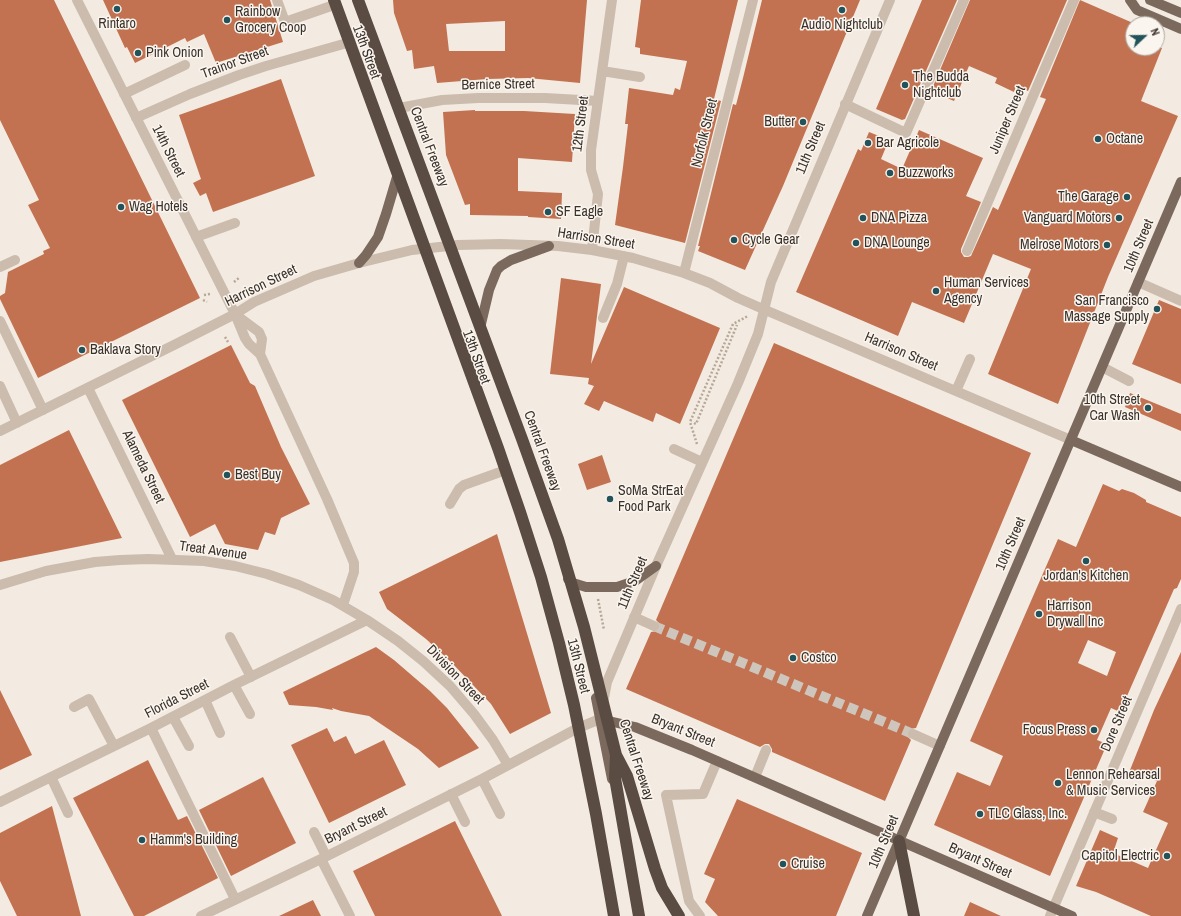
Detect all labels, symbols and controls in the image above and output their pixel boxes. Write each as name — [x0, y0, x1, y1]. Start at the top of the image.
marker: Rintaro — [112, 4, 122, 14]
place label: Rainbow Grocery Coop — [235, 4, 306, 36]
marker: Audio Nightclub — [837, 5, 847, 15]
marker: Rainbow Grocery Coop — [222, 15, 232, 25]
place label: Rintaro — [98, 16, 136, 32]
north arrow — [1125, 16, 1165, 56]
place label: Audio Nightclub — [801, 17, 883, 33]
street label: 13th Street — [349, 23, 383, 81]
text: N — [1147, 26, 1163, 38]
street label: Trainor Street — [199, 43, 271, 83]
place label: Pink Onion — [146, 45, 203, 61]
marker: Pink Onion — [133, 48, 143, 58]
place label: The Budda Nightclub — [913, 69, 969, 102]
street label: Bernice Street — [461, 76, 535, 94]
marker: The Budda Nightclub — [900, 80, 910, 90]
street label: Juniper Street — [986, 84, 1030, 156]
street label: 12th Street — [569, 95, 593, 153]
street label: Norfolk Street — [688, 97, 722, 169]
street label: Central Freeway — [406, 105, 452, 189]
place label: Butter — [764, 114, 795, 130]
marker: Butter — [798, 117, 808, 127]
street label: 11th Street — [792, 119, 830, 177]
street label: 14th Street — [148, 122, 188, 180]
place label: Octane — [1106, 131, 1143, 147]
marker: Octane — [1093, 134, 1103, 144]
place label: Bar Agricole — [876, 135, 939, 151]
marker: Bar Agricole — [863, 138, 873, 148]
place label: Buzzworks — [898, 165, 953, 181]
marker: Buzzworks — [885, 168, 895, 178]
place label: The Garage — [1058, 189, 1119, 205]
marker: The Garage — [1122, 192, 1132, 202]
place label: Wag Hotels — [129, 199, 188, 215]
marker: Wag Hotels — [116, 202, 126, 212]
place label: SF Eagle — [556, 204, 603, 220]
marker: SF Eagle — [543, 207, 553, 217]
place label: DNA Pizza — [871, 210, 927, 226]
place label: Vanguard Motors — [1024, 210, 1111, 226]
marker: DNA Pizza — [858, 213, 868, 223]
marker: Vanguard Motors — [1114, 213, 1124, 223]
street label: 10th Street — [1120, 217, 1158, 275]
street label: Harrison Street — [556, 225, 636, 253]
place label: Cycle Gear — [742, 232, 799, 248]
marker: Cycle Gear — [729, 235, 739, 245]
place label: DNA Lounge — [864, 235, 930, 251]
place label: Melrose Motors — [1020, 237, 1099, 253]
marker: DNA Lounge — [851, 238, 861, 248]
marker: Melrose Motors — [1102, 240, 1112, 250]
street label: Harrison Street — [222, 261, 300, 311]
place label: Human Services Agency — [944, 275, 1029, 308]
marker: Human Services Agency — [931, 286, 941, 296]
place label: San Francisco Massage Supply — [1064, 293, 1149, 326]
marker: San Francisco Massage Supply — [1152, 304, 1162, 314]
street label: 13th Street — [459, 328, 493, 386]
street label: Harrison Street — [862, 329, 940, 375]
place label: Baklava Story — [90, 342, 161, 358]
marker: Baklava Story — [77, 345, 87, 355]
place label: 10th Street Car Wash — [1084, 392, 1140, 424]
marker: 10th Street Car Wash — [1143, 403, 1153, 413]
street label: Central Freeway — [520, 409, 564, 493]
street label: Alameda Street — [118, 428, 168, 506]
place label: Best Buy — [235, 467, 281, 483]
marker: Best Buy — [222, 470, 232, 480]
place label: SoMa StrEat Food Park — [618, 483, 683, 516]
marker: SoMa StrEat Food Park — [605, 494, 615, 504]
street label: 10th Street — [992, 515, 1030, 573]
street label: Treat Avenue — [178, 538, 248, 564]
street label: 11th Street — [614, 554, 652, 612]
marker: Jordan's Kitchen — [1081, 556, 1091, 566]
place label: Jordan's Kitchen — [1043, 568, 1129, 584]
place label: Harrison Drywall Inc — [1047, 598, 1103, 630]
marker: Harrison Drywall Inc — [1034, 609, 1044, 619]
street label: 13th Street — [563, 637, 593, 695]
street label: Division Street — [423, 642, 487, 708]
place label: Costco — [801, 650, 837, 666]
marker: Costco — [788, 653, 798, 663]
street label: Florida Street — [142, 676, 212, 722]
street label: Dore Street — [1098, 694, 1136, 754]
street label: Bryant Street — [649, 711, 717, 751]
street label: Central Freeway — [615, 717, 657, 803]
place label: Focus Press — [1023, 722, 1086, 738]
marker: Focus Press — [1089, 725, 1099, 735]
place label: Lennon Rehearsal & Music Services — [1066, 767, 1160, 800]
marker: Lennon Rehearsal & Music Services — [1053, 778, 1063, 788]
street label: Bryant Street — [322, 804, 390, 848]
place label: TLC Glass, Inc. — [988, 806, 1067, 822]
marker: TLC Glass, Inc. — [975, 809, 985, 819]
street label: 10th Street — [865, 813, 903, 871]
place label: Hamm's Building — [150, 832, 237, 848]
marker: Hamm's Building — [137, 835, 147, 845]
street label: Bryant Street — [946, 840, 1014, 882]
place label: Capitol Electric — [1081, 848, 1159, 864]
marker: Capitol Electric — [1162, 851, 1172, 861]
place label: Cruise — [791, 856, 825, 872]
marker: Cruise — [778, 859, 788, 869]

